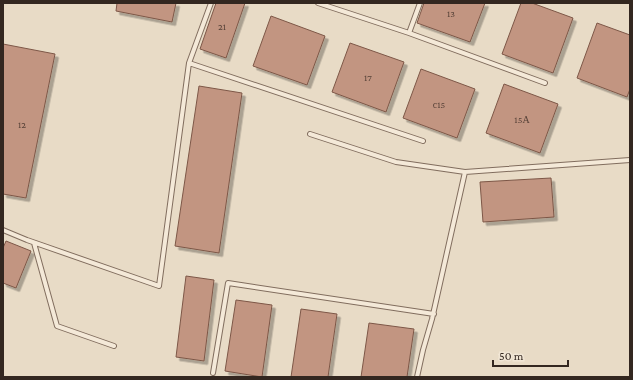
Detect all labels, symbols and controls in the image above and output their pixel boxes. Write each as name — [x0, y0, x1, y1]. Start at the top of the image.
house number: 13 — [447, 8, 455, 19]
house number: 21 — [218, 21, 226, 32]
house number: 17 — [364, 72, 372, 83]
house number: с15 — [433, 99, 446, 110]
house number: 15А — [514, 114, 530, 125]
house number: 12 — [18, 119, 26, 130]
scale bar — [493, 342, 568, 368]
text: 50 m — [499, 349, 524, 363]

